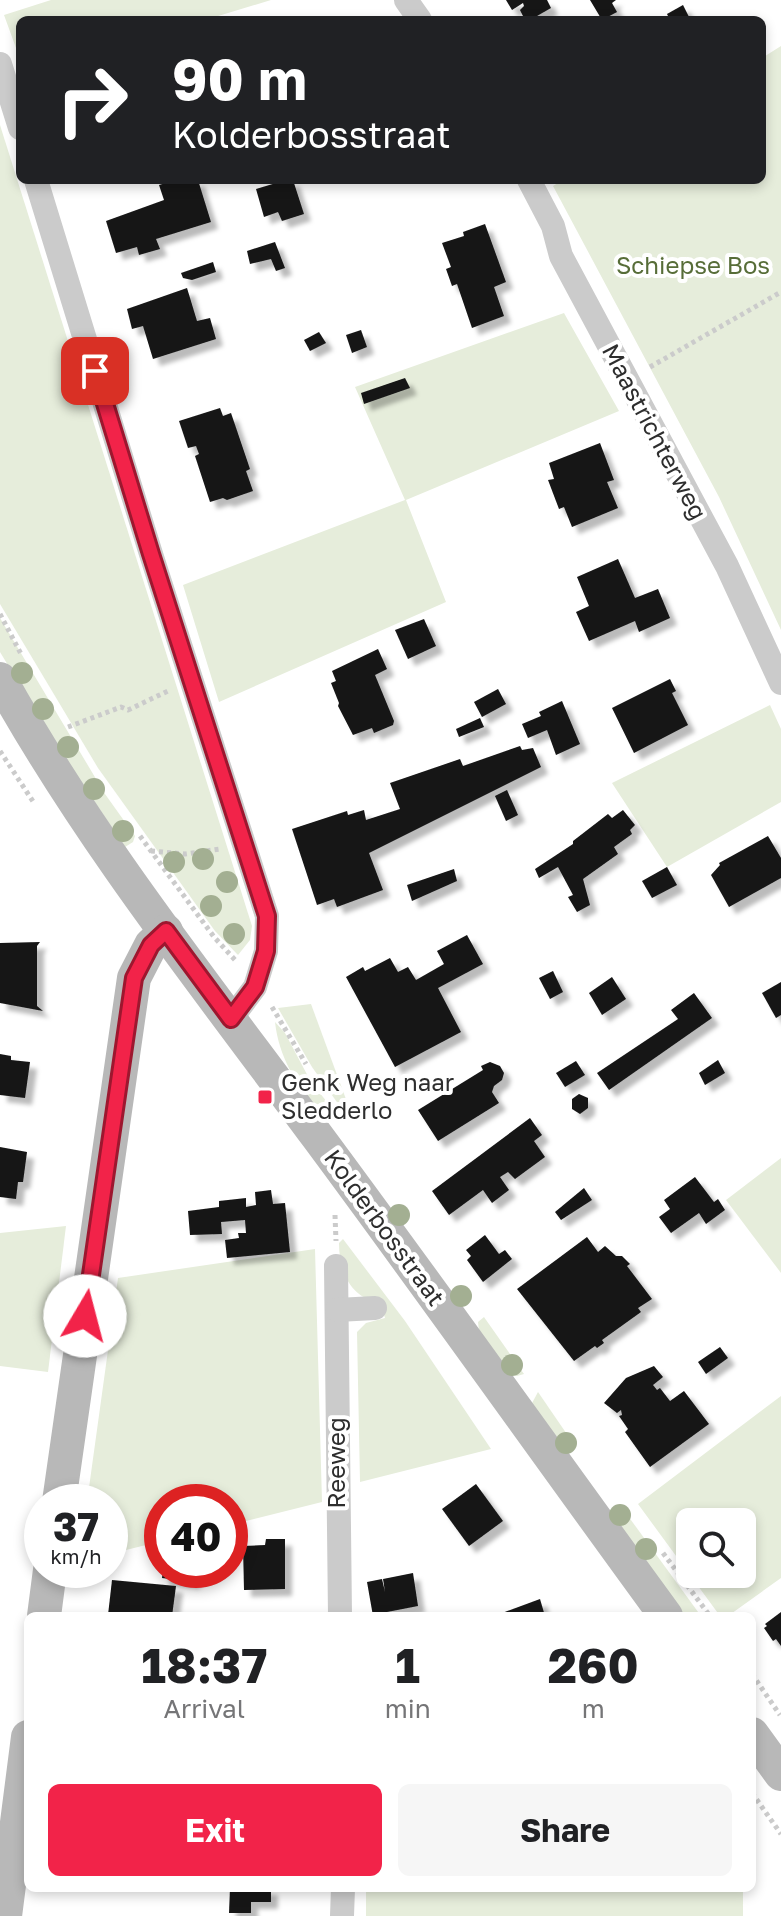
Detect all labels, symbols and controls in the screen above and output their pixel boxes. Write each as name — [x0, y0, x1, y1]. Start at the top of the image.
text: 90 m — [172, 45, 307, 112]
icon: right — [40, 48, 144, 152]
text: Kolderbosstraat — [172, 113, 451, 156]
park label: Schiepse Bos — [616, 250, 770, 279]
pin — [61, 337, 129, 405]
street label: Maastrichterweg — [597, 339, 714, 524]
icon: arrive — [73, 349, 117, 393]
place label: Genk Weg naar Sledderlo — [281, 1067, 454, 1124]
marker: Genk Weg naar Sledderlo — [256, 1088, 274, 1106]
street label: Kolderbosstraat — [319, 1143, 452, 1311]
position arrow — [43, 1274, 127, 1358]
street label: Reeweg — [321, 1417, 350, 1509]
speed limit sign: 40 — [144, 1484, 248, 1588]
text: 37 — [53, 1502, 99, 1550]
map controls — [676, 1508, 756, 1588]
button: search — [676, 1508, 756, 1588]
text: km/h — [51, 1544, 101, 1568]
text: 18:37 — [141, 1636, 267, 1694]
text: 1 — [395, 1636, 420, 1694]
text: 260 — [548, 1636, 639, 1694]
text: Arrival — [164, 1693, 245, 1724]
text: min — [385, 1693, 431, 1724]
text: m — [582, 1693, 605, 1724]
button: Exit — [48, 1784, 382, 1876]
button: Share — [398, 1784, 732, 1876]

